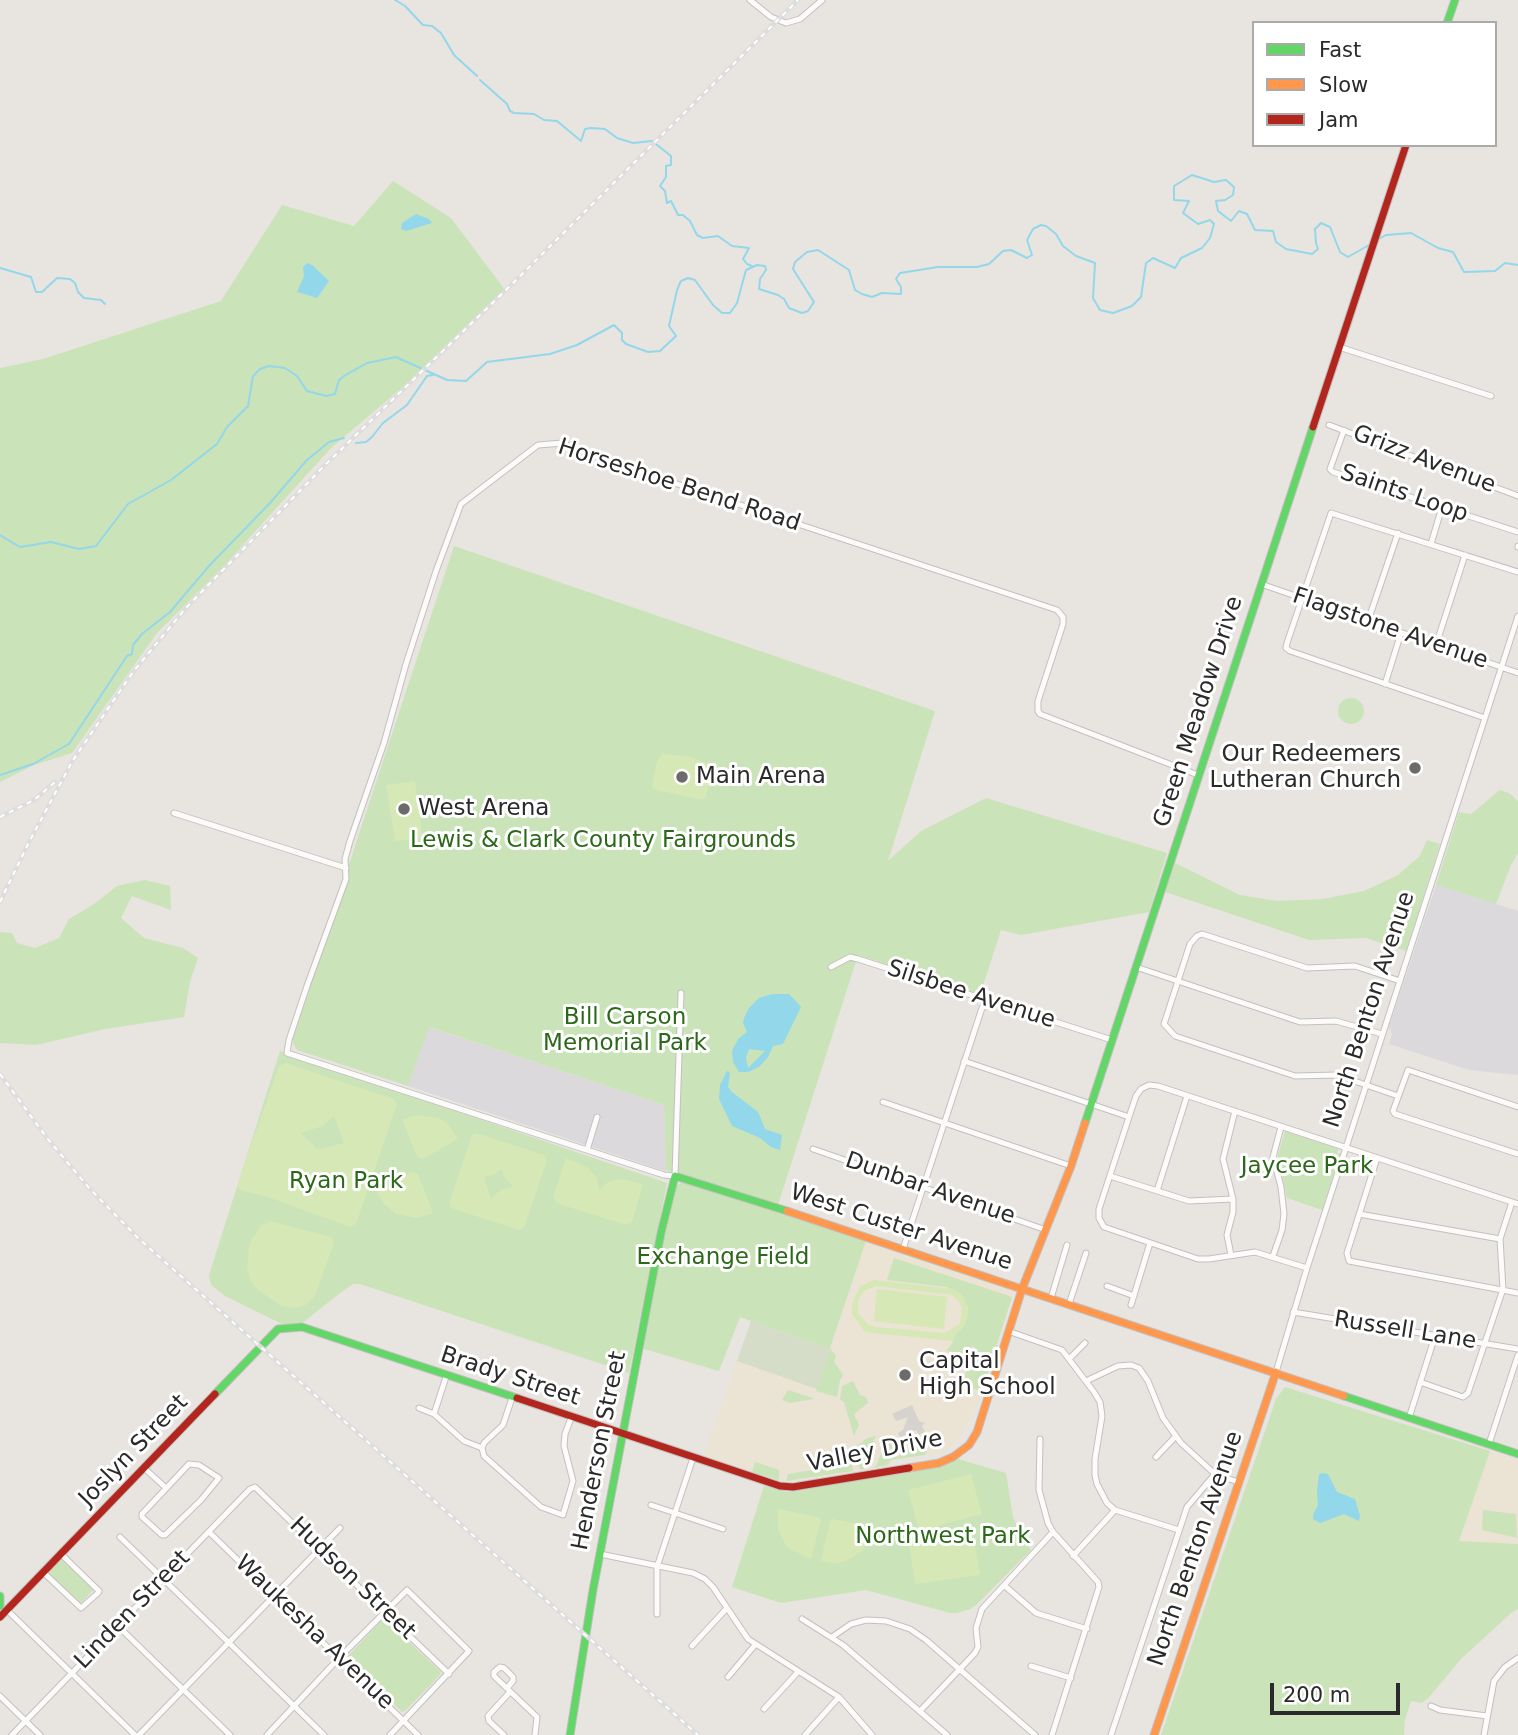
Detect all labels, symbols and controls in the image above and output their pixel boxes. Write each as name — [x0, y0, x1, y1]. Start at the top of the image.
legend — [1252, 21, 1497, 147]
text: Fast — [1319, 38, 1361, 62]
text: Slow — [1319, 73, 1368, 97]
text: Jam — [1319, 108, 1359, 132]
street label: Grizz Avenue — [1349, 420, 1499, 500]
street label: Horseshoe Bend Road — [554, 434, 804, 538]
street label: Saints Loop — [1337, 459, 1471, 529]
street label: Flagstone Avenue — [1289, 583, 1491, 675]
street label: Green Meadow Drive — [1149, 593, 1249, 831]
place label: Our Redeemers Lutheran Church — [1209, 741, 1401, 795]
marker: Our Redeemers Lutheran Church — [1407, 760, 1423, 776]
place label: Main Arena — [696, 763, 826, 791]
marker: Main Arena — [674, 769, 690, 785]
place label: West Arena — [418, 795, 549, 823]
marker: West Arena — [396, 801, 412, 817]
park label: Lewis & Clark County Fairgrounds — [410, 827, 796, 855]
street label: North Benton Avenue — [1319, 888, 1421, 1132]
street label: Silsbee Avenue — [884, 955, 1058, 1035]
park label: Bill Carson Memorial Park — [543, 1004, 707, 1058]
street label: Dunbar Avenue — [841, 1147, 1019, 1231]
park label: Jaycee Park — [1241, 1153, 1373, 1181]
park label: Ryan Park — [289, 1168, 403, 1196]
street label: West Custer Avenue — [786, 1179, 1016, 1277]
park label: Exchange Field — [637, 1244, 809, 1272]
street label: Russell Lane — [1332, 1306, 1478, 1356]
street label: Brady Street — [437, 1342, 583, 1412]
place label: Capital High School — [919, 1348, 1056, 1402]
street label: Henderson Street — [567, 1349, 633, 1553]
marker: Capital High School — [897, 1367, 913, 1383]
street label: Joslyn Street — [74, 1389, 194, 1513]
street label: Valley Drive — [805, 1425, 945, 1479]
street label: North Benton Avenue — [1143, 1428, 1249, 1670]
street label: Hudson Street — [283, 1512, 421, 1646]
park label: Northwest Park — [855, 1523, 1031, 1551]
street label: Linden Street — [69, 1545, 197, 1675]
street label: Waukesha Avenue — [229, 1550, 399, 1716]
scale bar — [1273, 1668, 1402, 1712]
text: 200 m — [1283, 1683, 1350, 1707]

